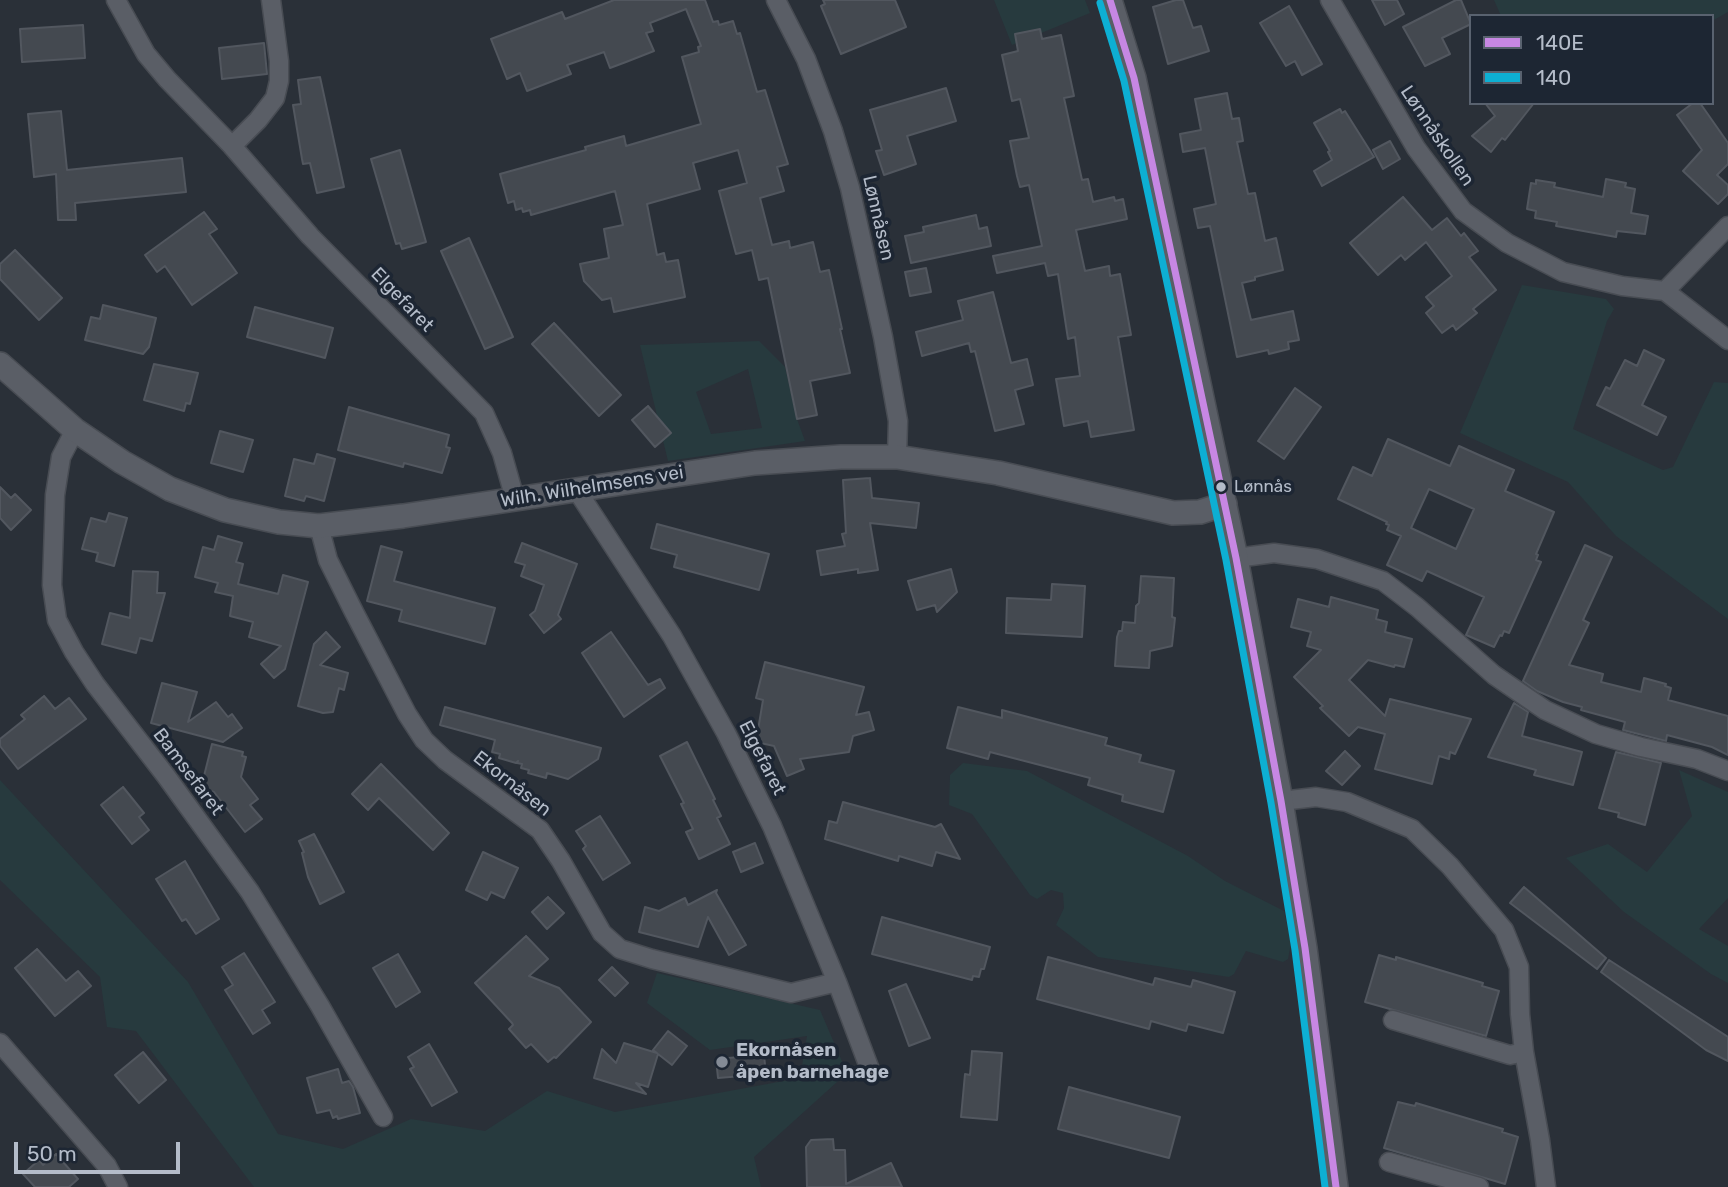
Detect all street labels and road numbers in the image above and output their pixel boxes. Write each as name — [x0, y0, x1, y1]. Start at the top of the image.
street label: Lønnåskollen — [1395, 81, 1479, 191]
street label: Lønnåsen — [857, 173, 899, 263]
street label: Elgefaret — [366, 263, 438, 337]
street label: Wilh. Wilhelmsens vei — [499, 461, 685, 513]
street label: Elgefaret — [734, 717, 790, 799]
street label: Bamsefaret — [148, 724, 228, 820]
street label: Ekornåsen — [468, 746, 556, 822]

